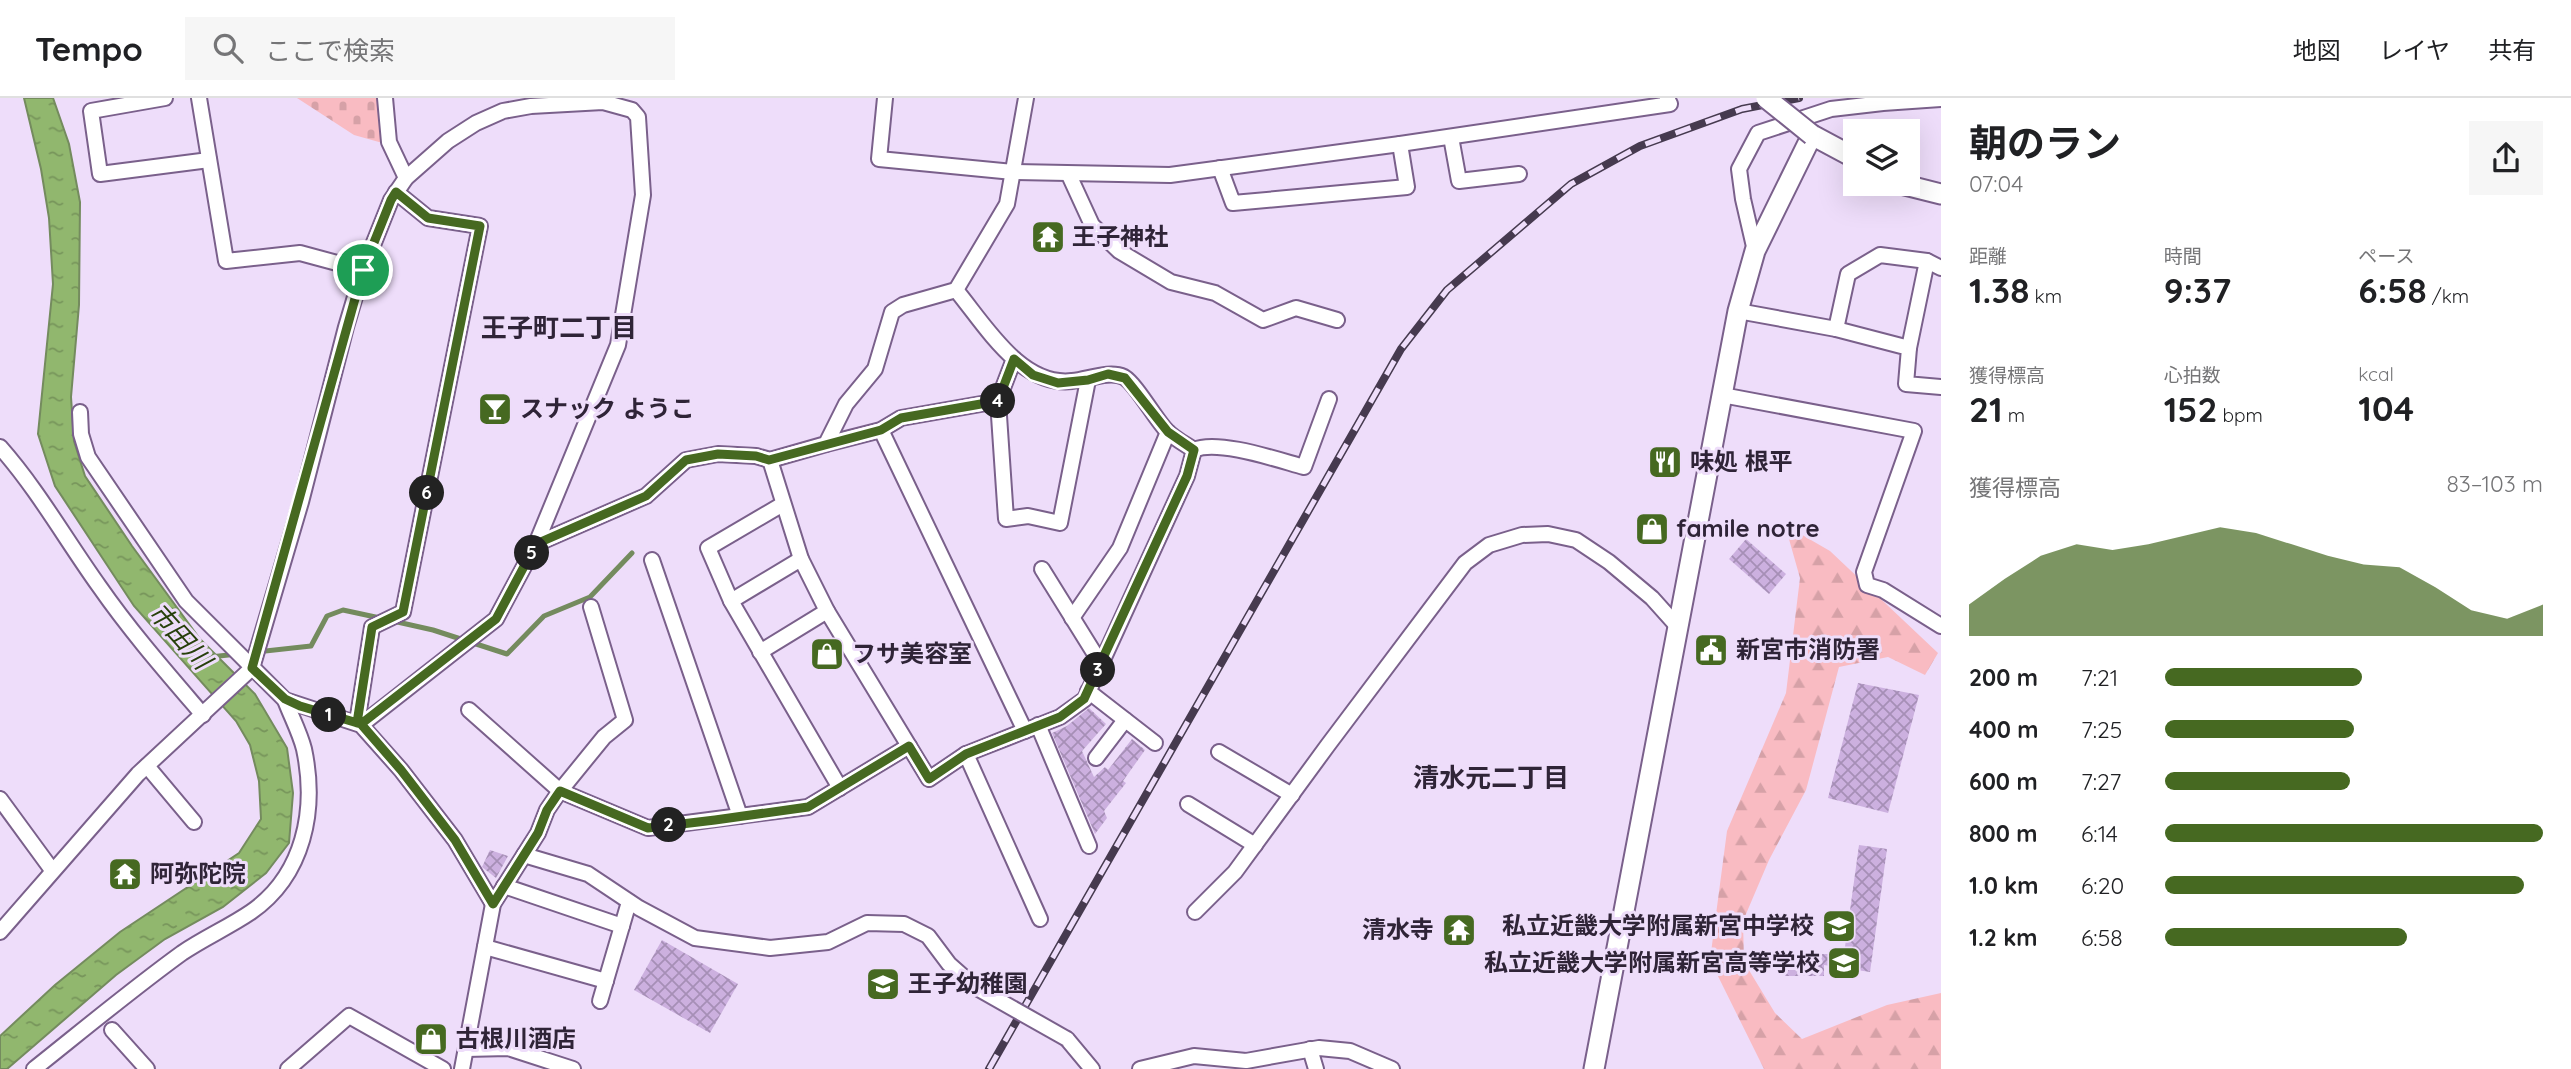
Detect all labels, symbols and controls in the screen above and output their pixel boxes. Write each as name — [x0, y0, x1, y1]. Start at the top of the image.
search box — [185, 17, 675, 80]
text: Tempo — [35, 28, 143, 69]
icon: search — [209, 29, 247, 67]
text: ここで検索 — [265, 34, 395, 67]
text: 地図 — [2293, 35, 2341, 65]
text: レイヤ — [2379, 35, 2450, 65]
text: 共有 — [2488, 35, 2536, 65]
map controls — [1843, 119, 1920, 196]
button: layers — [1843, 119, 1920, 196]
text: 朝のラン — [1969, 119, 2121, 167]
button: share — [2469, 121, 2543, 195]
text: 07:04 — [1969, 169, 2023, 198]
temple icon: 王子神社 — [1029, 218, 1067, 256]
place label: 王子神社 — [1072, 221, 1168, 251]
pin — [333, 240, 393, 300]
text: 距離 — [1969, 244, 2007, 268]
text: 時間 — [2164, 244, 2202, 268]
text: ペース — [2358, 244, 2414, 268]
icon: arrive — [344, 251, 382, 289]
text: 1.38 — [1969, 268, 2029, 312]
text: 9:37 — [2164, 268, 2231, 312]
text: 6:58 — [2358, 268, 2427, 312]
text: km — [2029, 284, 2062, 308]
text: /km — [2427, 284, 2469, 308]
district label: 王子町二丁目 — [481, 311, 637, 344]
text: kcal — [2358, 362, 2394, 386]
text: 獲得標高 — [1969, 363, 2045, 387]
text: 心拍数 — [2164, 363, 2221, 387]
pin: 4 — [981, 384, 1016, 418]
text: 104 — [2358, 386, 2414, 430]
text: 21 — [1969, 387, 2003, 431]
text: 152 — [2164, 387, 2217, 431]
text: 4 — [992, 388, 1003, 412]
bar icon: スナック ようこ — [476, 390, 514, 428]
place label: スナック ようこ — [520, 393, 695, 423]
text: m — [2003, 403, 2025, 427]
text: bpm — [2217, 403, 2263, 427]
restaurant icon: 味処 根平 — [1646, 443, 1684, 481]
place label: 味処 根平 — [1690, 446, 1793, 476]
text: 83–103 m — [2446, 469, 2543, 498]
text: 獲得標高 — [1969, 473, 2061, 502]
pin: 6 — [410, 476, 444, 510]
text: 6 — [421, 480, 432, 504]
shop icon: famile notre — [1633, 510, 1671, 548]
place label: famile notre — [1676, 513, 1820, 543]
pin: 5 — [514, 536, 550, 570]
text: 5 — [526, 540, 537, 564]
water label: 市田川 — [142, 596, 221, 678]
public building icon: 新宮市消防署 — [1692, 631, 1730, 669]
place label: 新宮市消防署 — [1736, 634, 1880, 664]
shop icon: フサ美容室 — [808, 635, 846, 673]
place label: フサ美容室 — [852, 638, 972, 668]
pin: 3 — [1080, 652, 1116, 688]
text: 3 — [1092, 657, 1103, 681]
text: 200 m — [1969, 663, 2038, 692]
text: 7:21 — [2081, 663, 2118, 692]
pin: 1 — [312, 698, 346, 732]
text: 1 — [325, 702, 332, 726]
text: 400 m — [1969, 715, 2038, 744]
text: 7:25 — [2081, 715, 2122, 744]
district label: 清水元二丁目 — [1413, 761, 1569, 794]
text: 600 m — [1969, 767, 2038, 796]
text: 7:27 — [2081, 767, 2121, 796]
pin: 2 — [652, 808, 686, 842]
text: 2 — [663, 812, 674, 836]
text: 800 m — [1969, 819, 2038, 848]
text: 6:14 — [2081, 819, 2118, 848]
temple icon: 阿弥陀院 — [106, 855, 144, 893]
place label: 阿弥陀院 — [150, 858, 246, 888]
text: 1.0 km — [1969, 871, 2039, 900]
text: 6:20 — [2081, 871, 2124, 900]
school or university icon: 私立近畿大学附属新宮中学校 — [1820, 907, 1858, 945]
place label: 私立近畿大学附属新宮中学校 — [1502, 910, 1814, 940]
temple icon: 清水寺 — [1440, 911, 1478, 949]
place label: 清水寺 — [1362, 914, 1434, 944]
text: 1.2 km — [1969, 923, 2038, 952]
text: 6:58 — [2081, 923, 2123, 952]
school or university icon: 私立近畿大学附属新宮高等学校 — [1825, 944, 1863, 982]
place label: 私立近畿大学附属新宮高等学校 — [1484, 947, 1820, 977]
school or university icon: 王子幼稚園 — [864, 965, 902, 1003]
place label: 王子幼稚園 — [908, 968, 1028, 998]
shop icon: 古根川酒店 — [412, 1020, 450, 1058]
place label: 古根川酒店 — [456, 1023, 576, 1053]

